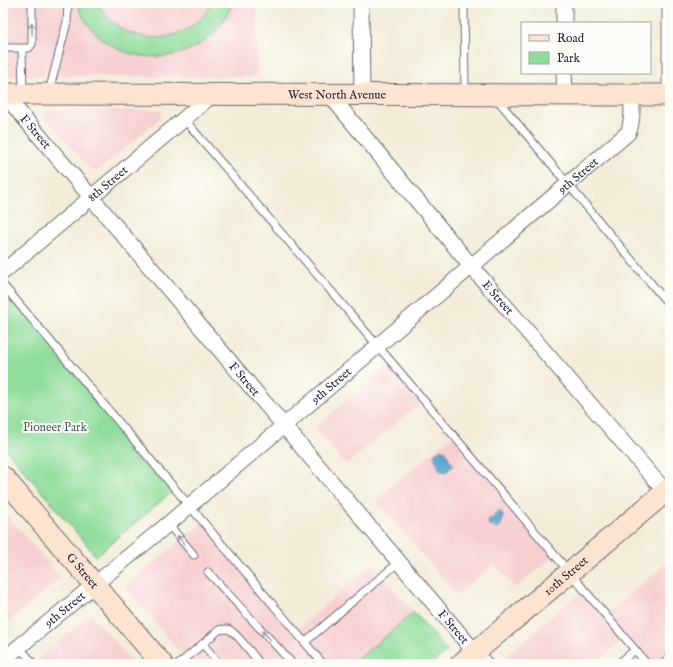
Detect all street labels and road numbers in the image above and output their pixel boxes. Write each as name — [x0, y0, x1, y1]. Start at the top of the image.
street label: West North Avenue — [288, 87, 387, 103]
street label: F Street — [17, 112, 54, 152]
street label: 9th Street — [554, 154, 602, 198]
street label: 8th Street — [85, 163, 131, 205]
street label: E Street — [479, 277, 517, 318]
street label: F Street — [226, 359, 263, 400]
street label: 9th Street — [308, 364, 355, 408]
street label: G Street — [63, 550, 102, 592]
street label: 10th Street — [541, 553, 591, 599]
street label: 9th Street — [41, 588, 88, 631]
street label: F Street — [434, 607, 472, 647]

